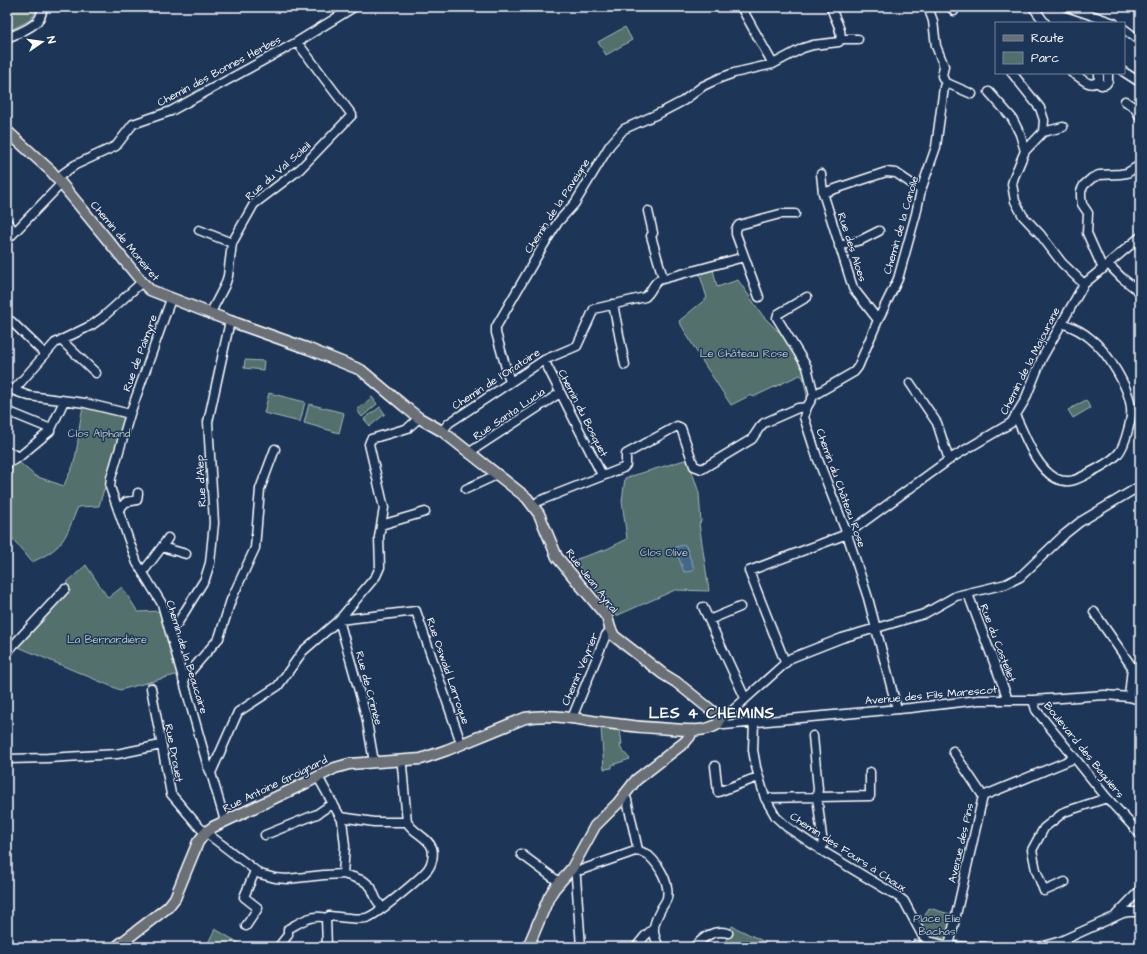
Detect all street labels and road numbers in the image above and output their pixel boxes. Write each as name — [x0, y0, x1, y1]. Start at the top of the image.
street label: Chemin des Bonnes Herbes — [155, 32, 284, 110]
street label: Rue du Val Soleil — [242, 138, 314, 204]
street label: Chemin de la Paveigne — [521, 156, 594, 257]
street label: Chemin de la Canolle — [880, 174, 922, 276]
street label: Chemin de Moneiret — [87, 198, 163, 285]
street label: Rue des Aloes — [834, 211, 870, 284]
street label: Chemin de la Majourane — [996, 305, 1064, 417]
street label: Rue de Palmyre — [119, 312, 162, 394]
street label: Chemin de l'Oratoire — [449, 345, 543, 413]
street label: Chemin du Bosquet — [554, 367, 612, 460]
street label: Rue Santa Lucia — [470, 384, 548, 444]
street label: Chemin du Château Rose — [813, 427, 869, 549]
street label: Rue d'Alep — [192, 455, 210, 507]
street label: Rue Jean Ayral — [561, 546, 622, 617]
street label: Chemin de la Beaucaire — [163, 598, 211, 716]
street label: Rue du Castellet — [976, 602, 1020, 685]
street label: Rue Oswald Larroque — [423, 616, 473, 726]
street label: Chemin Veyrier — [558, 630, 603, 708]
street label: Rue de Crimée — [352, 649, 386, 727]
street label: Avenue des Fils Marescot — [864, 682, 998, 708]
street label: Boulevard des Baguiers — [1040, 699, 1128, 802]
street label: Rue Drouet — [161, 723, 187, 784]
street label: Rue Antoine Groignard — [220, 752, 330, 817]
street label: Avenue des Pins — [945, 801, 978, 884]
street label: Chemin des Fours à Chaux — [787, 809, 910, 896]

